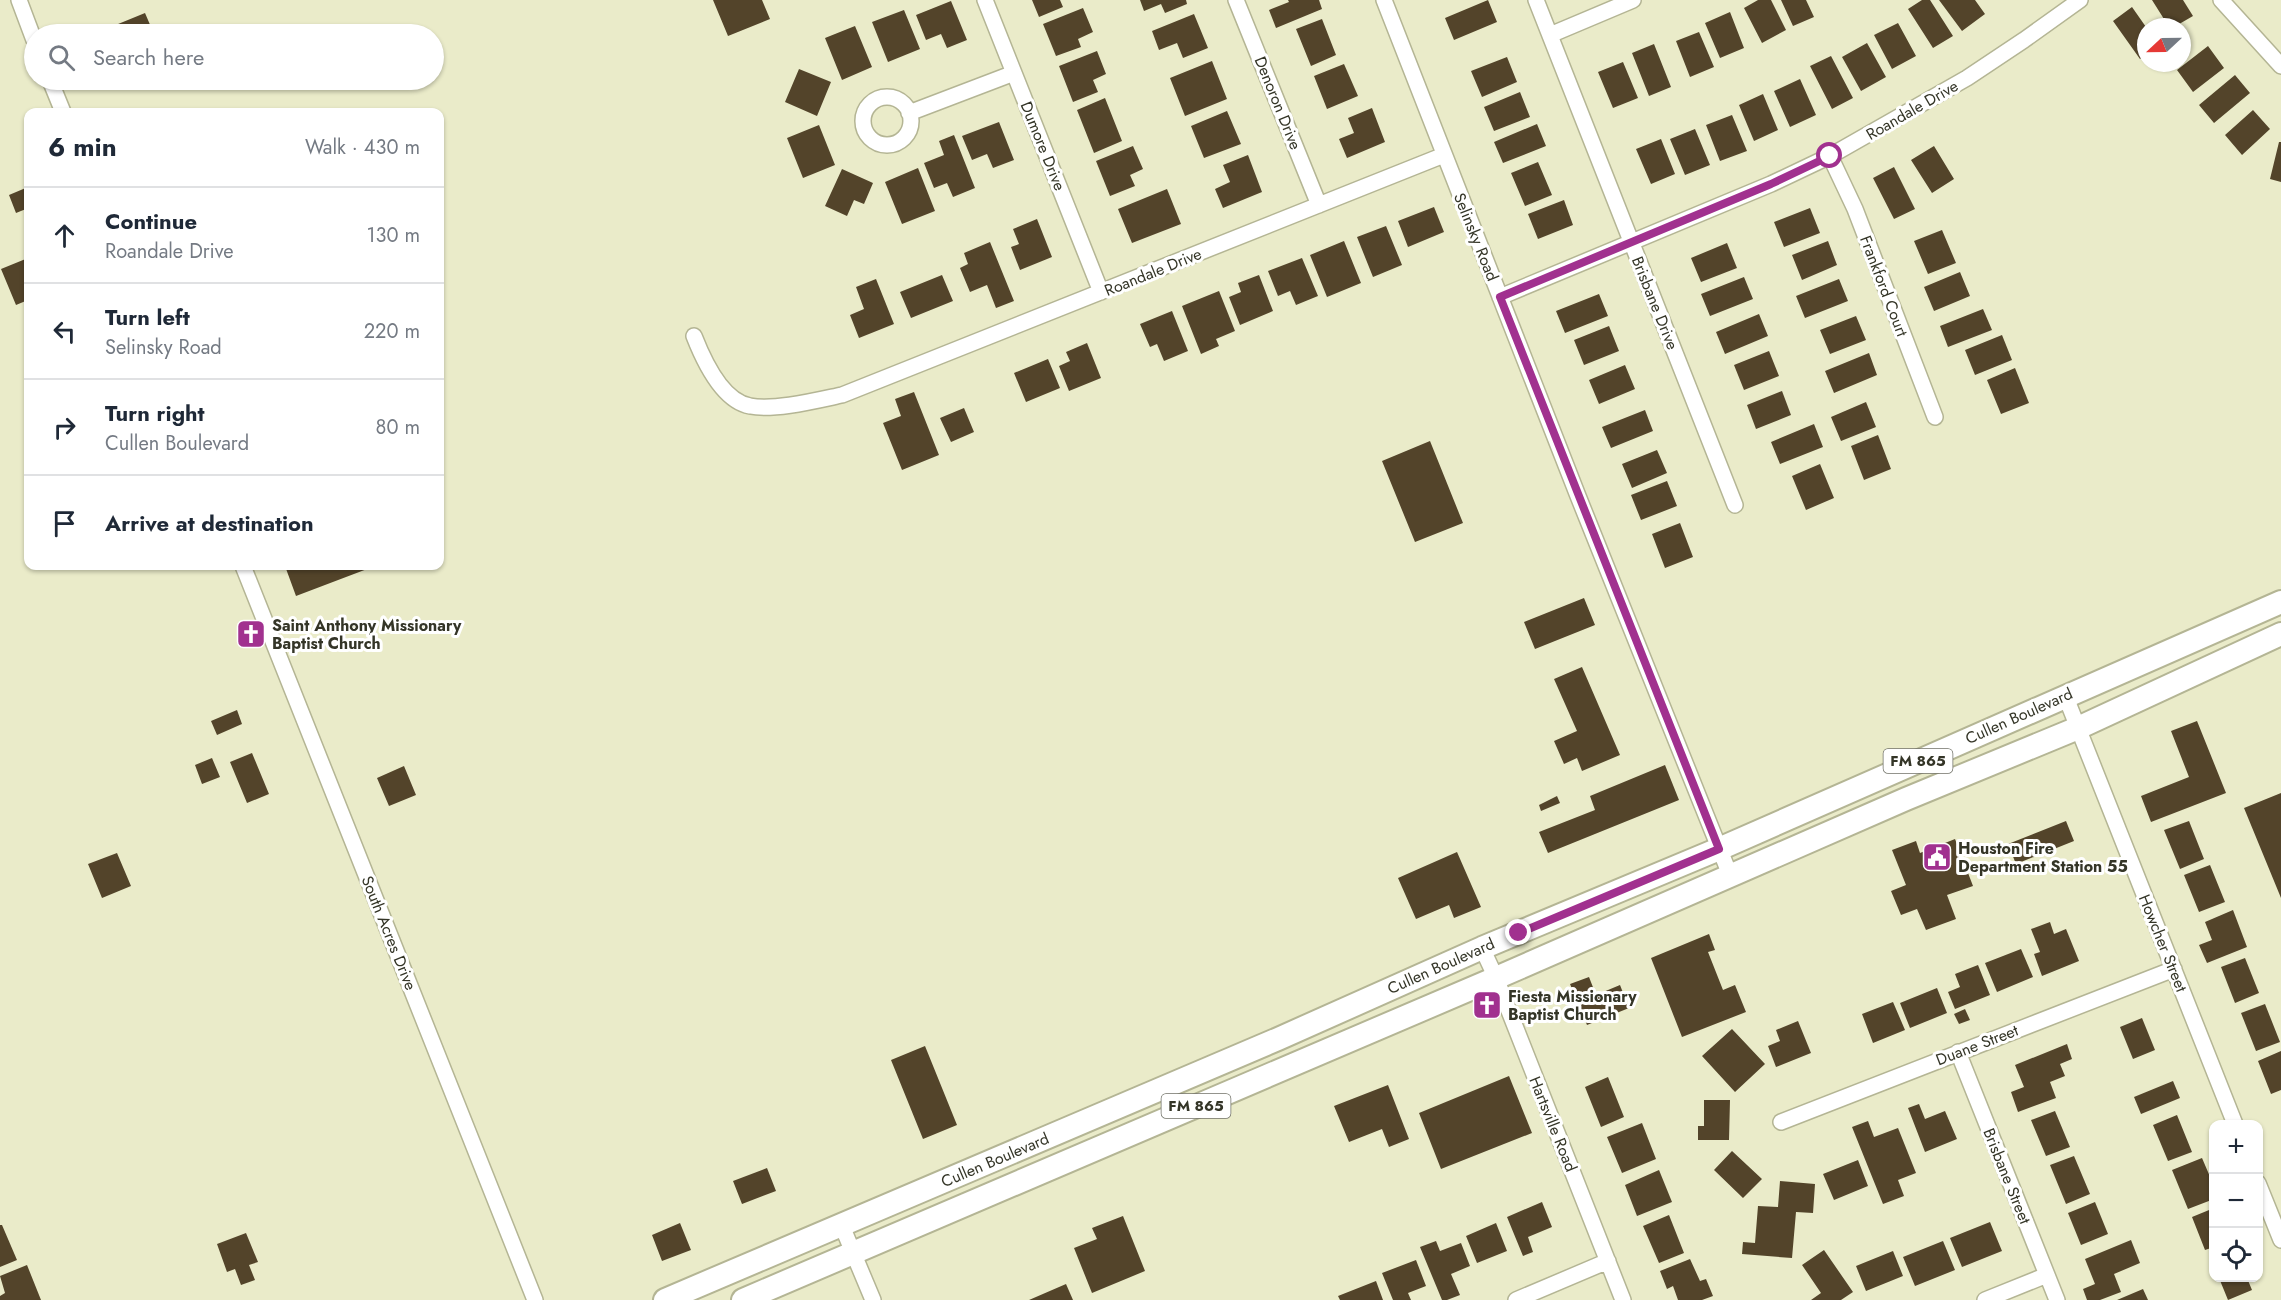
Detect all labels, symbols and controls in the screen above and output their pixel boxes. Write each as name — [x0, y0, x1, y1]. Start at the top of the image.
north arrow — [2137, 18, 2191, 72]
search box — [24, 24, 444, 90]
icon: search — [45, 41, 78, 74]
text: Search here — [93, 41, 204, 73]
street label: Denoron Drive — [1249, 53, 1307, 153]
street label: Roandale Drive — [1862, 74, 1962, 146]
street label: Dumore Drive — [1015, 98, 1071, 194]
text: 6 min — [48, 128, 117, 166]
text: Walk · 430 m — [305, 133, 420, 162]
route start — [1816, 142, 1842, 168]
street label: Selinsky Road — [1448, 189, 1504, 285]
text: Continue — [105, 205, 197, 237]
icon: ahead — [48, 219, 81, 252]
text: 130 m — [366, 221, 420, 250]
street label: Frankford Court — [1854, 232, 1914, 340]
text: Roandale Drive — [105, 237, 234, 266]
street label: Roandale Drive — [1101, 242, 1205, 302]
street label: Brisbane Drive — [1626, 253, 1684, 353]
text: Turn left — [105, 301, 190, 333]
icon: left — [48, 315, 81, 348]
text: 220 m — [364, 317, 420, 346]
text: Selinsky Road — [105, 333, 222, 362]
text: Turn right — [105, 397, 205, 429]
icon: right — [48, 411, 81, 444]
text: 80 m — [375, 413, 420, 442]
text: Cullen Boulevard — [105, 429, 249, 458]
icon: arrive — [48, 507, 81, 540]
text: Arrive at destination — [105, 507, 314, 539]
place label: Saint Anthony Missionary Baptist Church — [272, 614, 462, 655]
church icon: Saint Anthony Missionary Baptist Church — [235, 618, 267, 650]
street label: Cullen Boulevard — [1962, 682, 2076, 750]
road number: FM 865 — [1884, 749, 1952, 773]
place label: Houston Fire Department Station 55 — [1958, 837, 2128, 878]
public building icon: Houston Fire Department Station 55 — [1921, 841, 1953, 873]
street label: South Acres Drive — [356, 872, 422, 994]
street label: Howcher Street — [2133, 891, 2193, 995]
route end — [1505, 919, 1531, 945]
street label: Cullen Boulevard — [1384, 932, 1498, 1000]
place label: Fiesta Missionary Baptist Church — [1508, 985, 1637, 1026]
church icon: Fiesta Missionary Baptist Church — [1471, 989, 1503, 1021]
street label: Duane Street — [1932, 1019, 2022, 1071]
street label: Hartsville Road — [1523, 1073, 1583, 1175]
road number: FM 865 — [1162, 1094, 1230, 1118]
map controls — [2209, 1120, 2263, 1282]
button: + — [2209, 1120, 2263, 1174]
street label: Brisbane Street — [1977, 1125, 2037, 1227]
street label: Cullen Boulevard — [937, 1127, 1053, 1193]
button: − — [2209, 1174, 2263, 1228]
button: locate — [2209, 1228, 2263, 1282]

